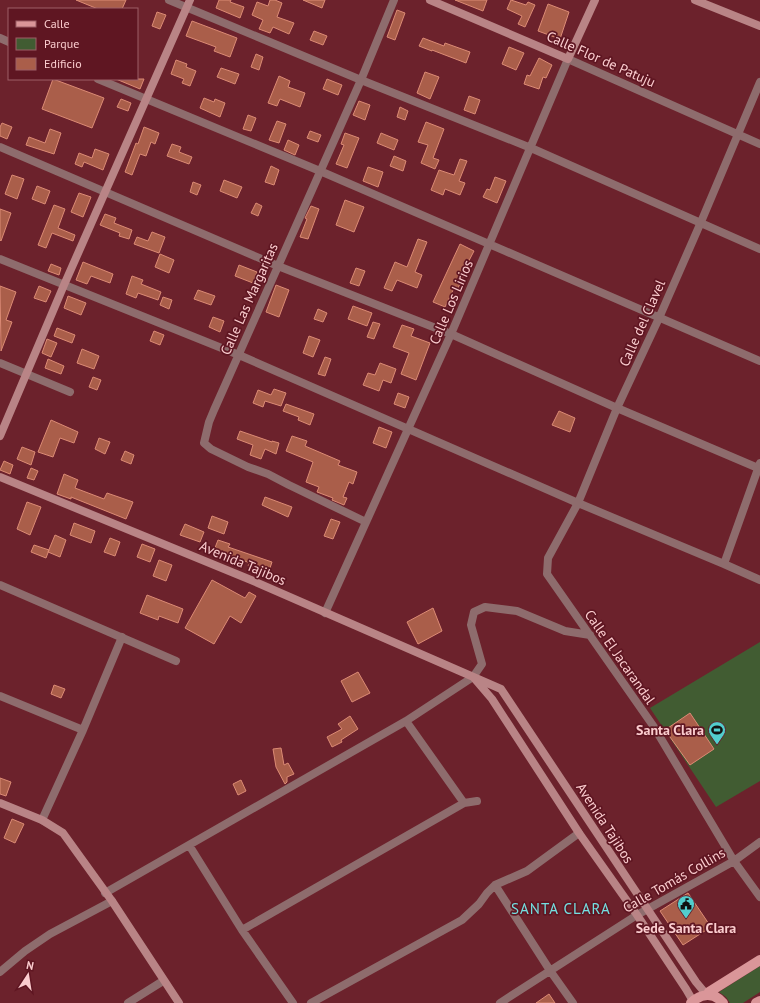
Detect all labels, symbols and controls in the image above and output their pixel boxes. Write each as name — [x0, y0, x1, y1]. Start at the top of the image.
legend — [8, 8, 138, 80]
text: Calle — [44, 16, 70, 31]
street label: Calle Flor de Patuju — [544, 27, 658, 91]
text: Parque — [44, 36, 79, 51]
text: Edificio — [44, 56, 82, 71]
street label: Calle Las Margaritas — [216, 240, 282, 358]
street label: Calle Los Lirios — [425, 257, 477, 347]
street label: Calle del Clavel — [615, 277, 669, 369]
street label: Avenida Tajibos — [197, 537, 289, 589]
street label: Calle El Jacarandal — [581, 606, 659, 708]
sports icon: Santa Clara — [707, 720, 727, 745]
place label: Santa Clara — [636, 721, 704, 739]
street label: Avenida Tajibos — [572, 779, 638, 867]
street label: Calle Tomás Collins — [620, 843, 728, 917]
public building icon: Sede Santa Clara — [676, 894, 696, 919]
district label: SANTA CLARA — [511, 899, 611, 918]
place label: Sede Santa Clara — [636, 919, 736, 937]
north arrow — [8, 955, 48, 995]
text: N — [25, 958, 35, 973]

